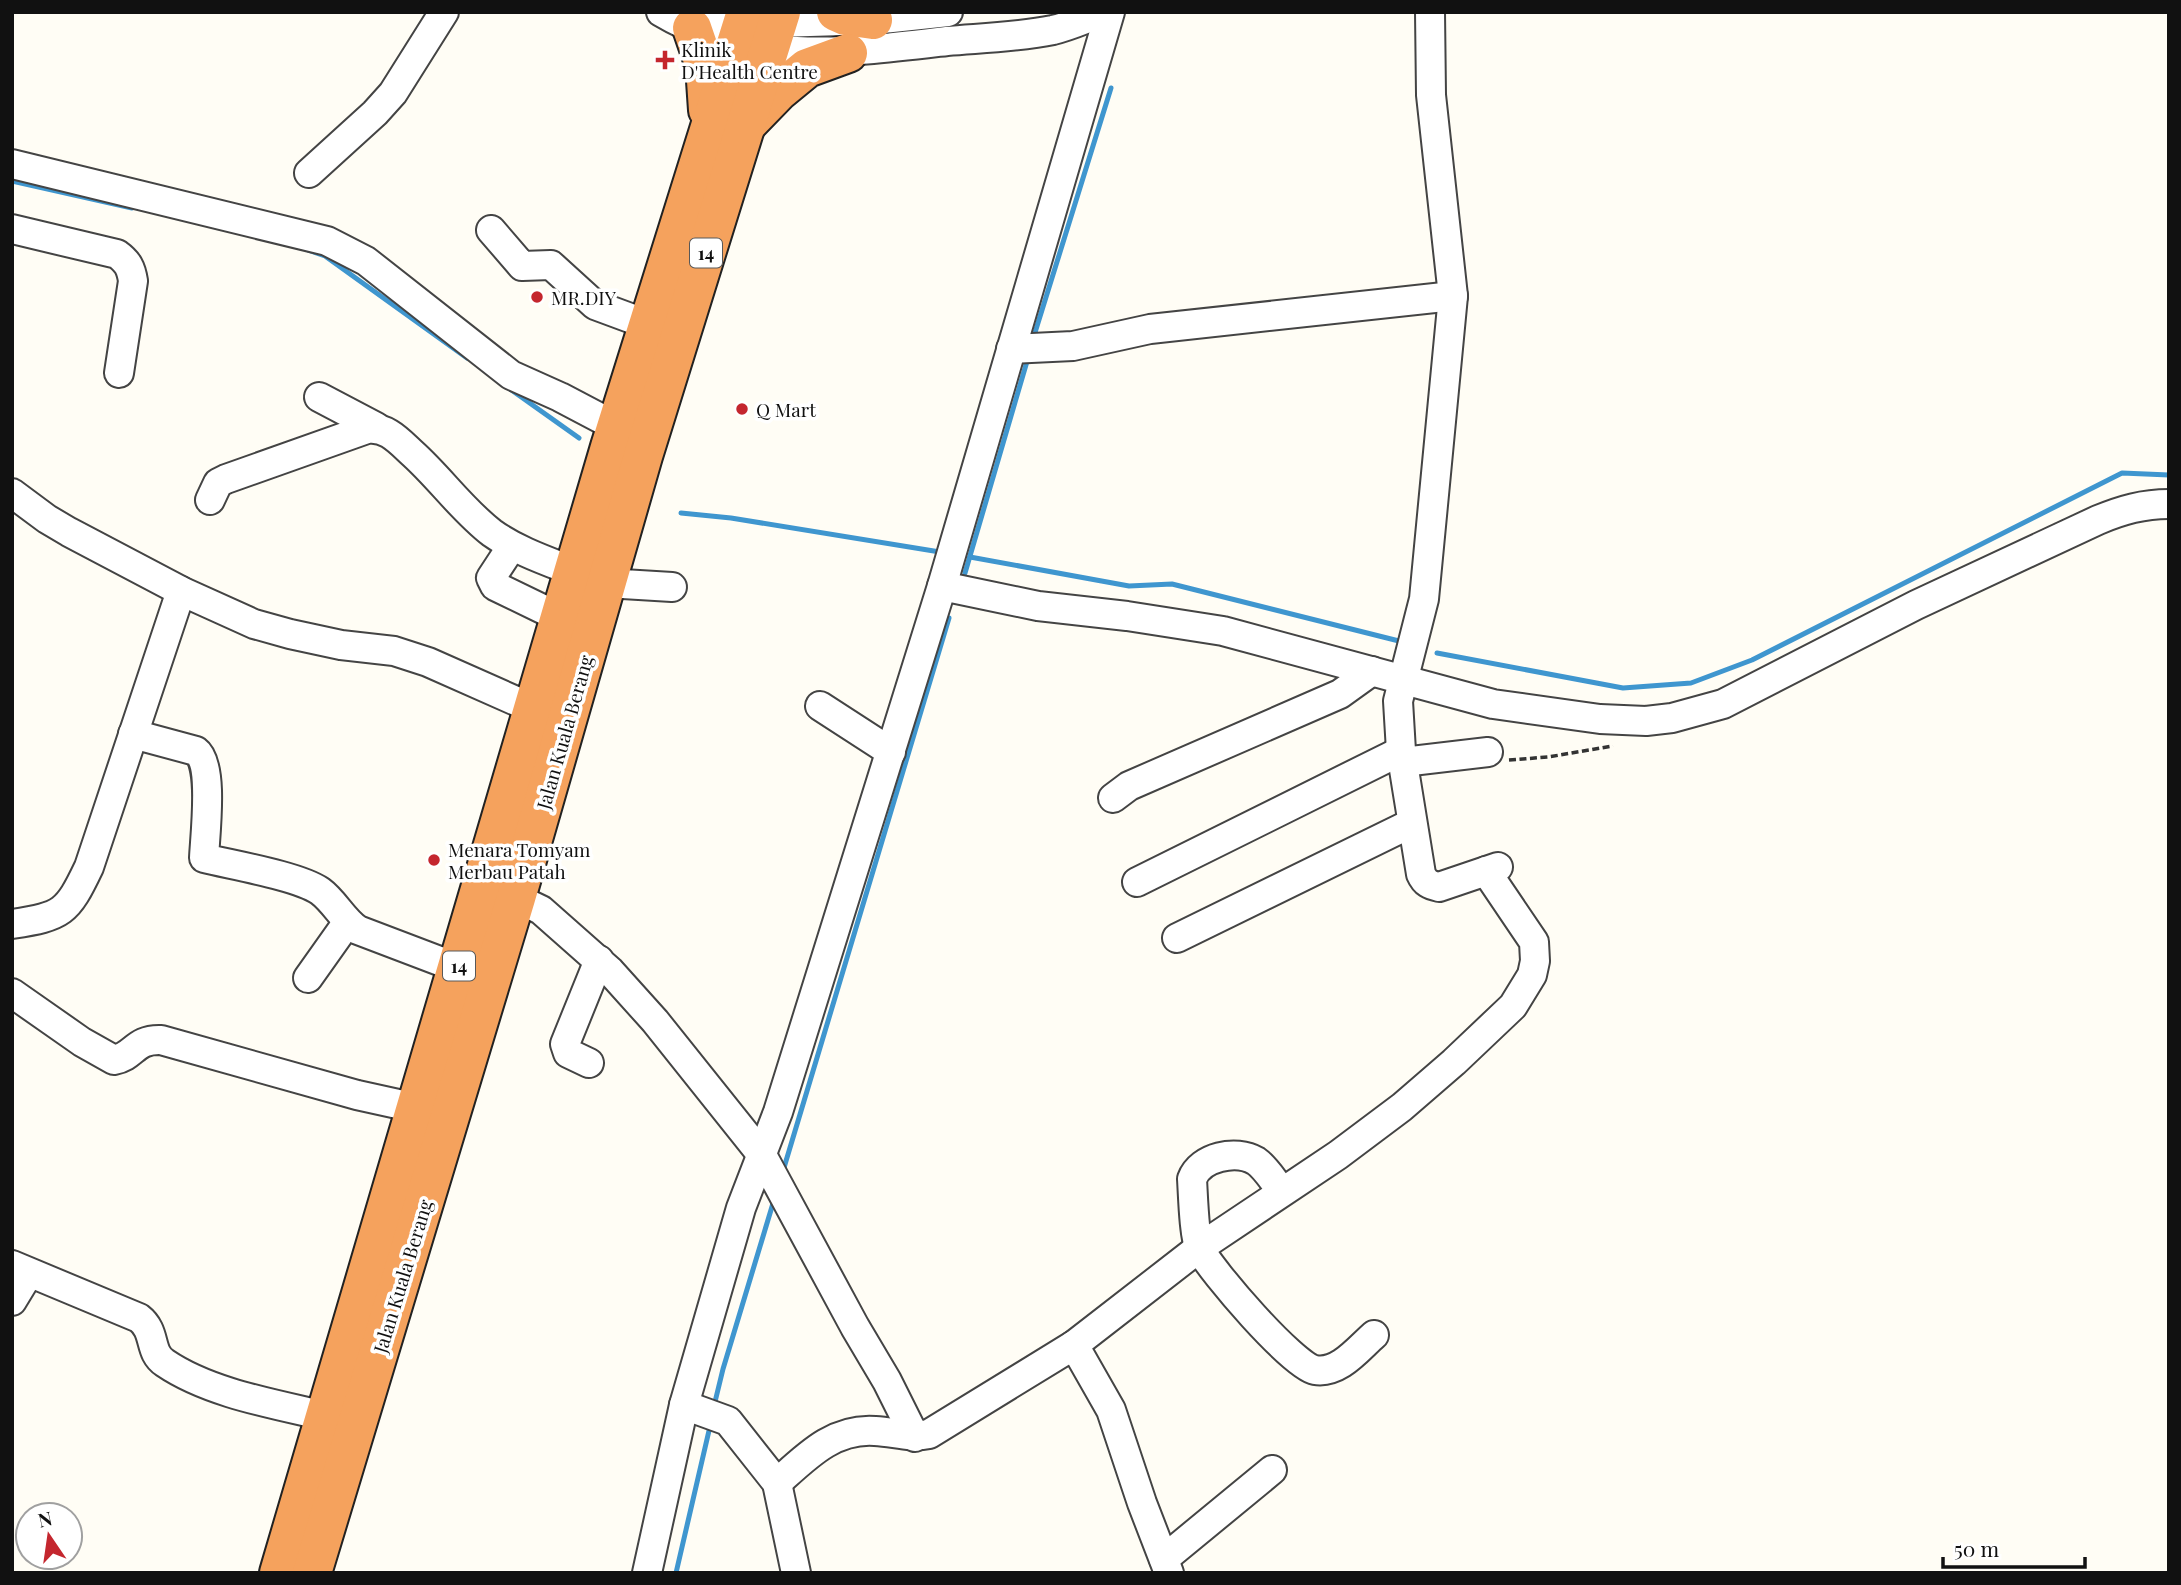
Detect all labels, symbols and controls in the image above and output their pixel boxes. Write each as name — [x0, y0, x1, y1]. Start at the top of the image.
place label: Klinik D'Health Centre — [681, 36, 818, 84]
marker: Klinik D'Health Centre — [655, 50, 675, 70]
road number: 14 — [690, 239, 722, 268]
place label: MR.DIY — [551, 284, 617, 310]
marker: MR.DIY — [529, 289, 545, 305]
place label: Q Mart — [756, 396, 816, 422]
marker: Q Mart — [734, 401, 750, 417]
street label: Jalan Kuala Berang — [529, 652, 598, 813]
place label: Menara Tomyam Merbau Patah — [448, 836, 591, 884]
marker: Menara Tomyam Merbau Patah — [426, 852, 442, 868]
road number: 14 — [443, 951, 475, 981]
street label: Jalan Kuala Berang — [366, 1196, 438, 1357]
north arrow — [14, 1501, 84, 1571]
text: N — [35, 1504, 55, 1533]
scale bar — [1943, 1526, 2085, 1570]
text: 50 m — [1954, 1534, 2000, 1562]

